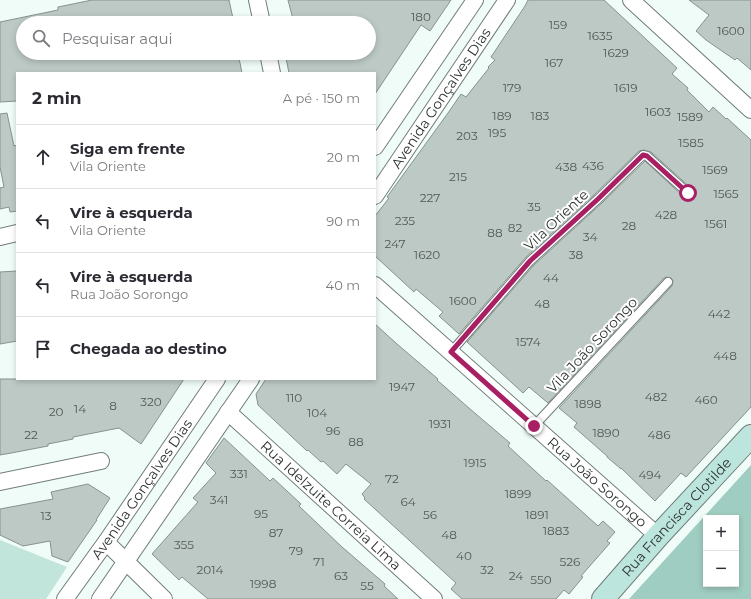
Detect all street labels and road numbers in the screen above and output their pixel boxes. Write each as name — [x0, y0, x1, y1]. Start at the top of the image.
street label: Avenida Gonçalves Dias — [387, 24, 495, 172]
street label: Vila Oriente — [520, 186, 592, 254]
street label: Vila João Sorongo — [543, 293, 641, 397]
street label: Avenida Gonçalves Dias — [87, 415, 196, 563]
street label: Rua João Sorongo — [544, 433, 651, 531]
street label: Rua Idelzuite Correia Lima — [257, 437, 405, 574]
street label: Rua Francisca Clotilde — [618, 454, 735, 580]

